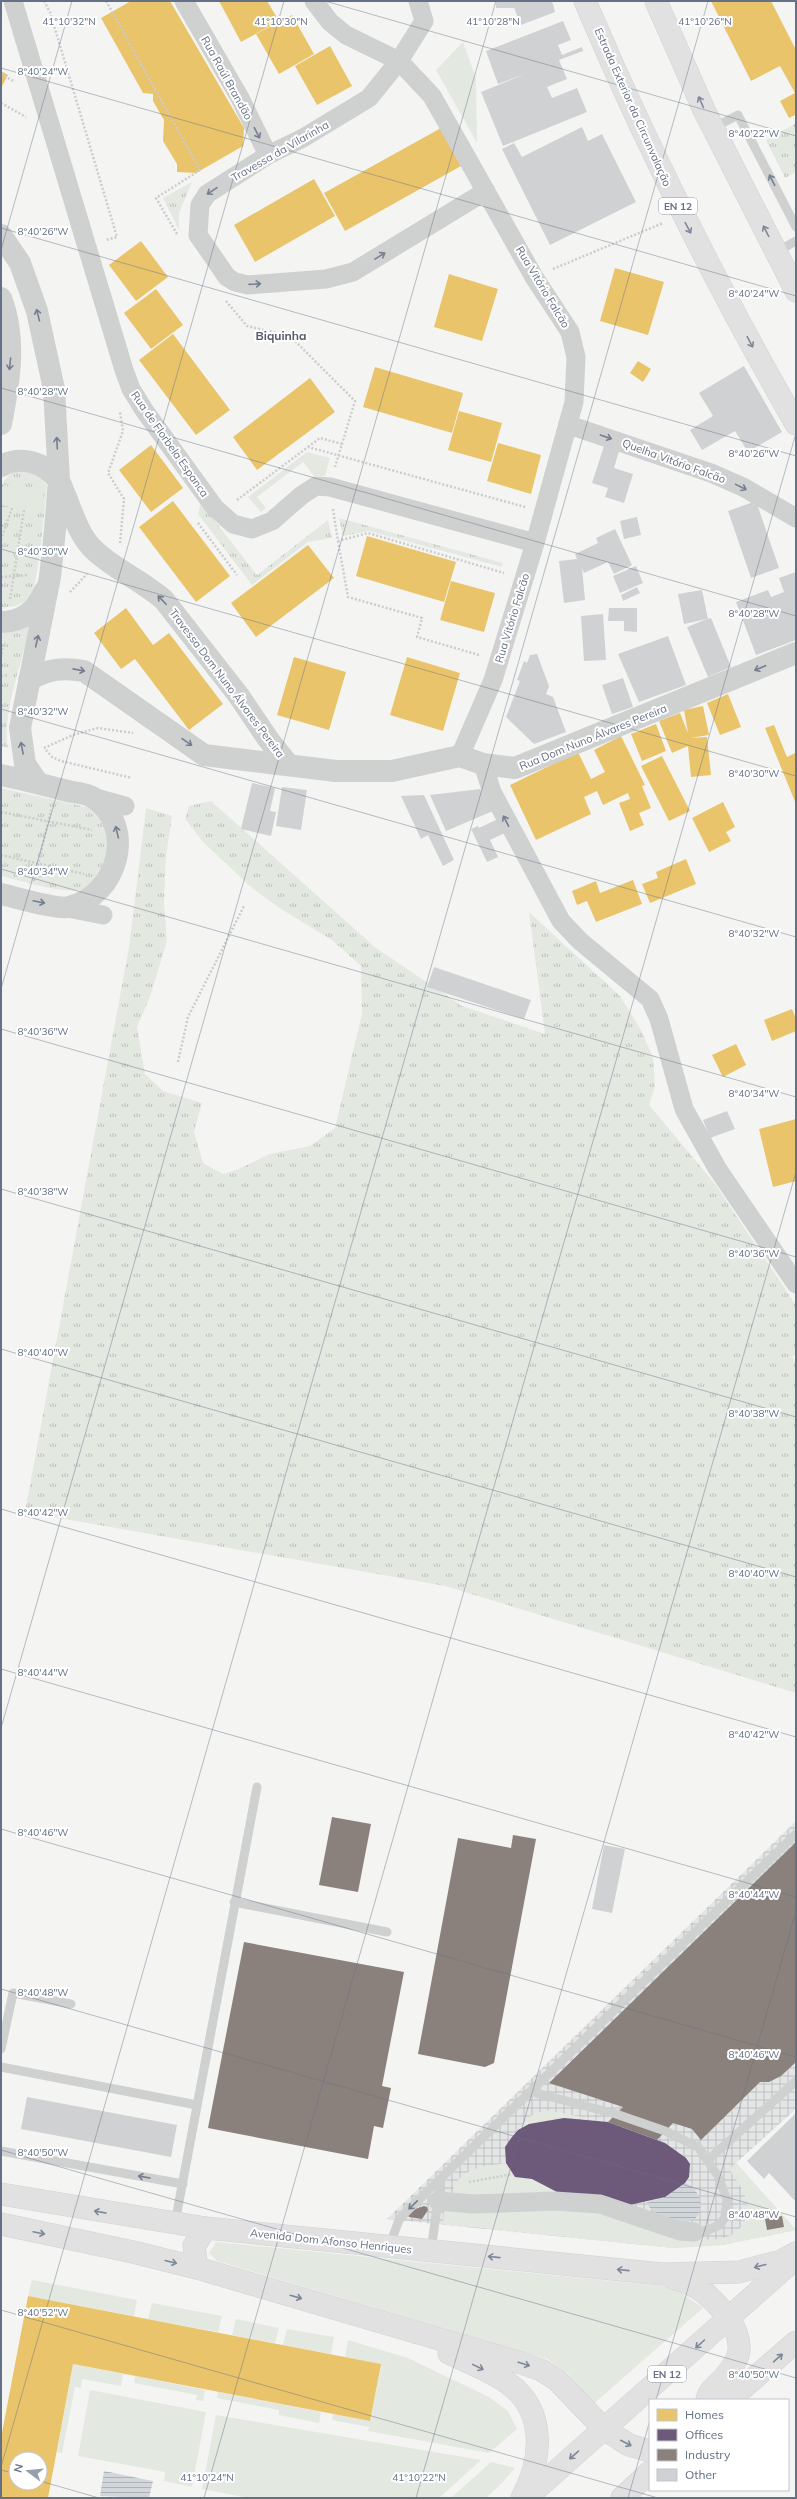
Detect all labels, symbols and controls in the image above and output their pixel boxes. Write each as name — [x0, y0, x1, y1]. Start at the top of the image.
text: 41°10'32"N — [42, 15, 96, 28]
text: 41°10'30"N — [254, 15, 308, 28]
text: 41°10'28"N — [466, 15, 520, 28]
text: 41°10'26"N — [678, 15, 732, 28]
street label: Estrada Exterior da Circunvalação — [592, 25, 674, 189]
street label: Rua Raúl Brandão — [198, 34, 256, 122]
text: 8°40'24"W — [18, 65, 68, 78]
one-way arrow — [697, 97, 704, 109]
street label: Travessa da Vilarinha — [229, 117, 331, 185]
one-way arrow — [254, 127, 261, 139]
text: 8°40'22"W — [729, 127, 779, 140]
one-way arrow — [767, 174, 775, 186]
one-way arrow — [207, 187, 218, 195]
road number: EN 12 — [659, 198, 697, 214]
one-way arrow — [685, 221, 693, 233]
text: 8°40'26"W — [18, 225, 68, 238]
one-way arrow — [762, 225, 769, 237]
street label: Rua Vitório Falcão — [513, 244, 573, 330]
one-way arrow — [374, 252, 386, 260]
one-way arrow — [248, 281, 261, 288]
text: 8°40'24"W — [729, 287, 779, 300]
one-way arrow — [34, 309, 41, 322]
district label: Biquinha — [255, 328, 307, 343]
one-way arrow — [747, 336, 754, 348]
one-way arrow — [6, 357, 13, 370]
text: 8°40'28"W — [18, 385, 68, 398]
street label: Rua de Florbela Espanca — [128, 388, 212, 500]
one-way arrow — [600, 434, 612, 442]
street label: Quelha Vitório Falcão — [620, 436, 728, 486]
one-way arrow — [53, 437, 61, 450]
text: 8°40'26"W — [729, 447, 779, 460]
one-way arrow — [735, 484, 747, 491]
text: 8°40'30"W — [18, 545, 68, 558]
street label: Rua Vitório Falcão — [492, 571, 532, 665]
one-way arrow — [158, 595, 167, 605]
street label: Travessa Dom Nuno Álvares Pereira — [166, 606, 288, 760]
text: 8°40'28"W — [729, 607, 779, 620]
one-way arrow — [34, 635, 42, 648]
one-way arrow — [755, 664, 767, 672]
one-way arrow — [72, 667, 85, 675]
street label: Rua Dom Nuno Álvares Pereira — [517, 701, 669, 773]
text: 8°40'32"W — [18, 705, 68, 718]
one-way arrow — [181, 738, 192, 746]
one-way arrow — [17, 742, 25, 755]
text: 8°40'30"W — [729, 767, 779, 780]
one-way arrow — [502, 816, 509, 828]
one-way arrow — [112, 825, 120, 838]
text: 8°40'34"W — [18, 865, 68, 878]
one-way arrow — [32, 898, 45, 906]
text: 8°40'32"W — [729, 927, 779, 940]
text: 8°40'36"W — [18, 1025, 68, 1038]
text: 8°40'34"W — [729, 1087, 779, 1100]
text: 8°40'38"W — [18, 1185, 68, 1198]
text: 8°40'36"W — [729, 1247, 779, 1260]
text: 8°40'40"W — [18, 1346, 68, 1359]
text: 8°40'38"W — [729, 1407, 779, 1420]
text: 8°40'42"W — [18, 1506, 68, 1519]
text: 8°40'40"W — [729, 1567, 779, 1580]
text: 8°40'44"W — [18, 1666, 68, 1679]
text: 8°40'42"W — [729, 1728, 779, 1741]
text: 8°40'46"W — [18, 1826, 68, 1839]
text: 8°40'44"W — [729, 1888, 779, 1901]
text: 8°40'48"W — [18, 1986, 68, 1999]
text: 8°40'46"W — [729, 2048, 779, 2061]
text: 8°40'50"W — [18, 2146, 68, 2159]
one-way arrow — [138, 2173, 151, 2181]
one-way arrow — [408, 2200, 418, 2209]
one-way arrow — [94, 2208, 107, 2216]
text: 8°40'48"W — [729, 2208, 779, 2221]
street label: Avenida Dom Afonso Henriques — [249, 2226, 413, 2256]
one-way arrow — [32, 2229, 45, 2237]
one-way arrow — [488, 2254, 501, 2261]
one-way arrow — [164, 2259, 177, 2266]
one-way arrow — [753, 2263, 766, 2270]
one-way arrow — [617, 2267, 630, 2274]
one-way arrow — [289, 2294, 302, 2301]
text: 8°40'52"W — [18, 2306, 68, 2319]
one-way arrow — [696, 2339, 706, 2348]
one-way arrow — [773, 2353, 783, 2362]
one-way arrow — [517, 2361, 529, 2369]
one-way arrow — [471, 2364, 483, 2371]
road number: EN 12 — [648, 2366, 686, 2382]
text: 8°40'50"W — [729, 2368, 779, 2381]
legend — [649, 2399, 789, 2491]
text: Homes — [685, 2407, 724, 2422]
text: Offices — [685, 2427, 723, 2442]
one-way arrow — [619, 2440, 631, 2447]
text: Industry — [685, 2447, 731, 2462]
one-way arrow — [569, 2450, 580, 2459]
north arrow — [8, 2451, 48, 2491]
text: N — [11, 2462, 26, 2474]
text: Other — [685, 2467, 717, 2482]
text: 41°10'24"N — [180, 2471, 234, 2484]
text: 41°10'22"N — [392, 2471, 446, 2484]

